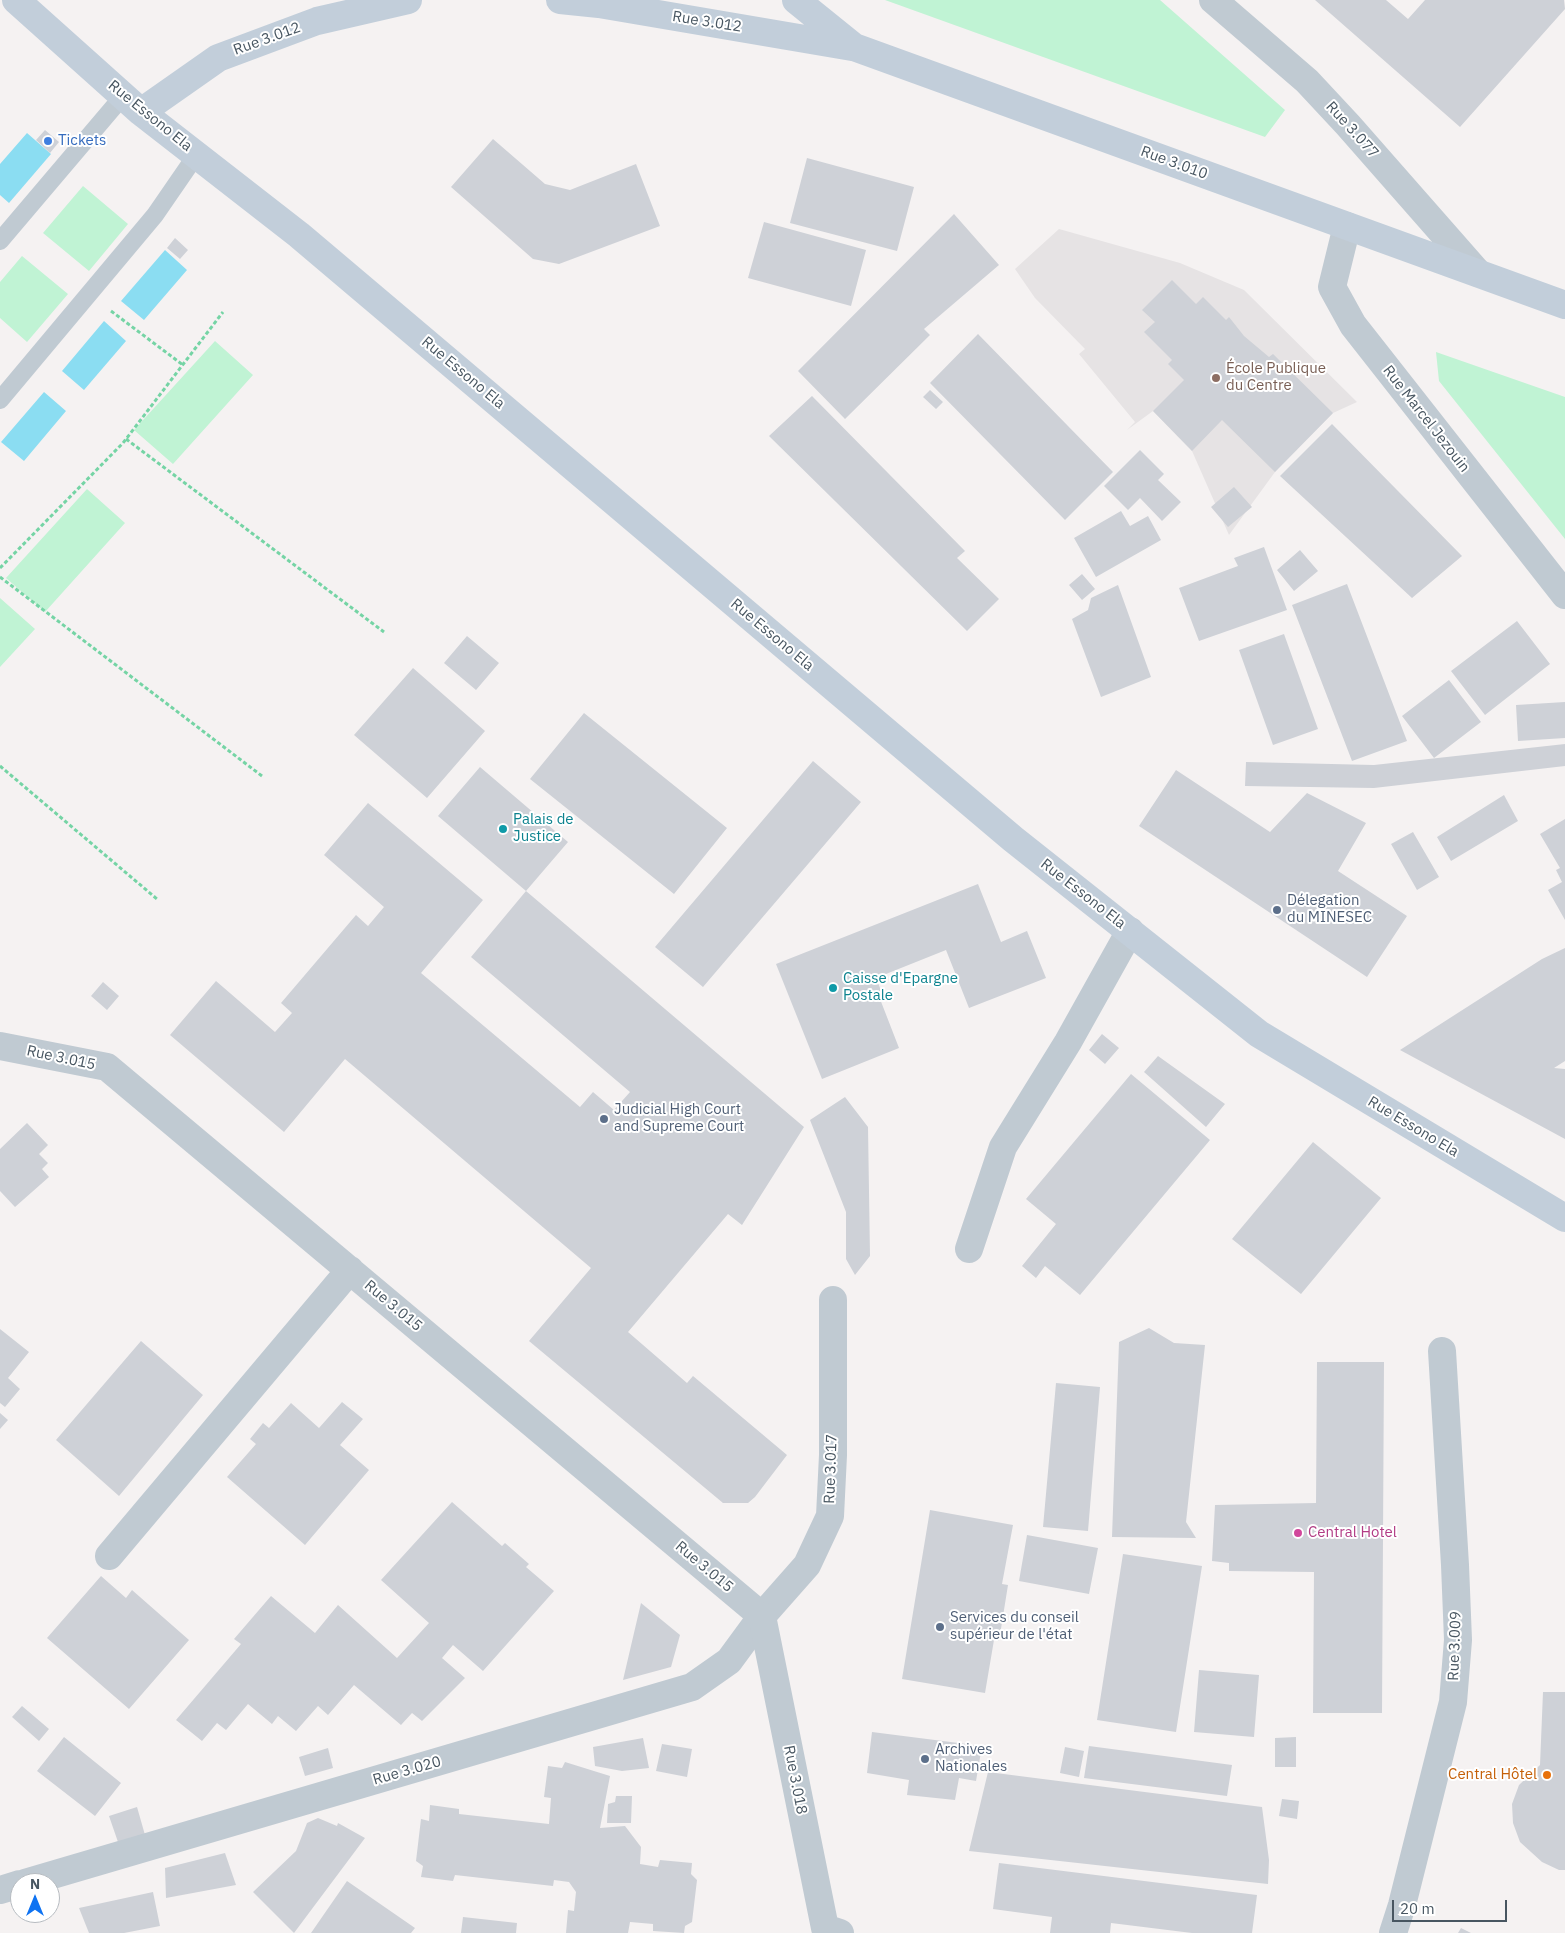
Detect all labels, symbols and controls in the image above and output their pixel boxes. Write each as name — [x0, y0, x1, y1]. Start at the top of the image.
street label: Rue 3.012 — [671, 8, 743, 36]
street label: Rue 3.012 — [231, 19, 303, 59]
street label: Rue Essono Ela — [104, 77, 196, 155]
street label: Rue 3.077 — [1322, 98, 1382, 162]
place label: Tickets — [58, 132, 106, 150]
marker: Tickets — [42, 135, 54, 147]
street label: Rue 3.010 — [1138, 143, 1210, 183]
street label: Rue Essono Ela — [418, 333, 508, 413]
place label: École Publique du Centre — [1226, 360, 1326, 395]
street label: Rue Marcel Jezouin — [1379, 362, 1473, 476]
marker: École Publique du Centre — [1210, 372, 1222, 384]
street label: Rue Essono Ela — [727, 595, 817, 675]
place label: Palais de Justice — [513, 811, 574, 846]
marker: Palais de Justice — [497, 823, 509, 835]
street label: Rue Essono Ela — [1037, 855, 1129, 933]
place label: Délegation du MINESEC — [1287, 892, 1372, 927]
marker: Délegation du MINESEC — [1271, 904, 1283, 916]
place label: Caisse d'Epargne Postale — [843, 970, 958, 1005]
marker: Caisse d'Epargne Postale — [827, 982, 839, 994]
street label: Rue 3.015 — [25, 1042, 97, 1074]
street label: Rue Essono Ela — [1364, 1093, 1462, 1161]
place label: Judicial High Court and Supreme Court — [614, 1101, 744, 1136]
marker: Judicial High Court and Supreme Court — [598, 1113, 610, 1125]
street label: Rue 3.015 — [360, 1277, 426, 1335]
street label: Rue 3.017 — [821, 1434, 841, 1504]
place label: Central Hotel — [1308, 1524, 1397, 1542]
marker: Central Hotel — [1292, 1527, 1304, 1539]
street label: Rue 3.015 — [671, 1538, 737, 1596]
place label: Services du conseil supérieur de l'état — [950, 1609, 1079, 1644]
street label: Rue 3.009 — [1445, 1611, 1465, 1681]
marker: Services du conseil supérieur de l'état — [934, 1621, 946, 1633]
place label: Archives Nationales — [935, 1741, 1007, 1776]
street label: Rue 3.018 — [779, 1744, 811, 1816]
street label: Rue 3.020 — [371, 1753, 443, 1789]
marker: Archives Nationales — [919, 1753, 931, 1765]
place label: Central Hôtel — [1448, 1766, 1537, 1784]
marker: Central Hôtel — [1541, 1769, 1553, 1781]
north arrow — [10, 1873, 60, 1923]
text: N — [30, 1875, 40, 1893]
scale bar — [1395, 1890, 1510, 1922]
text: 20 m — [1400, 1899, 1435, 1918]

